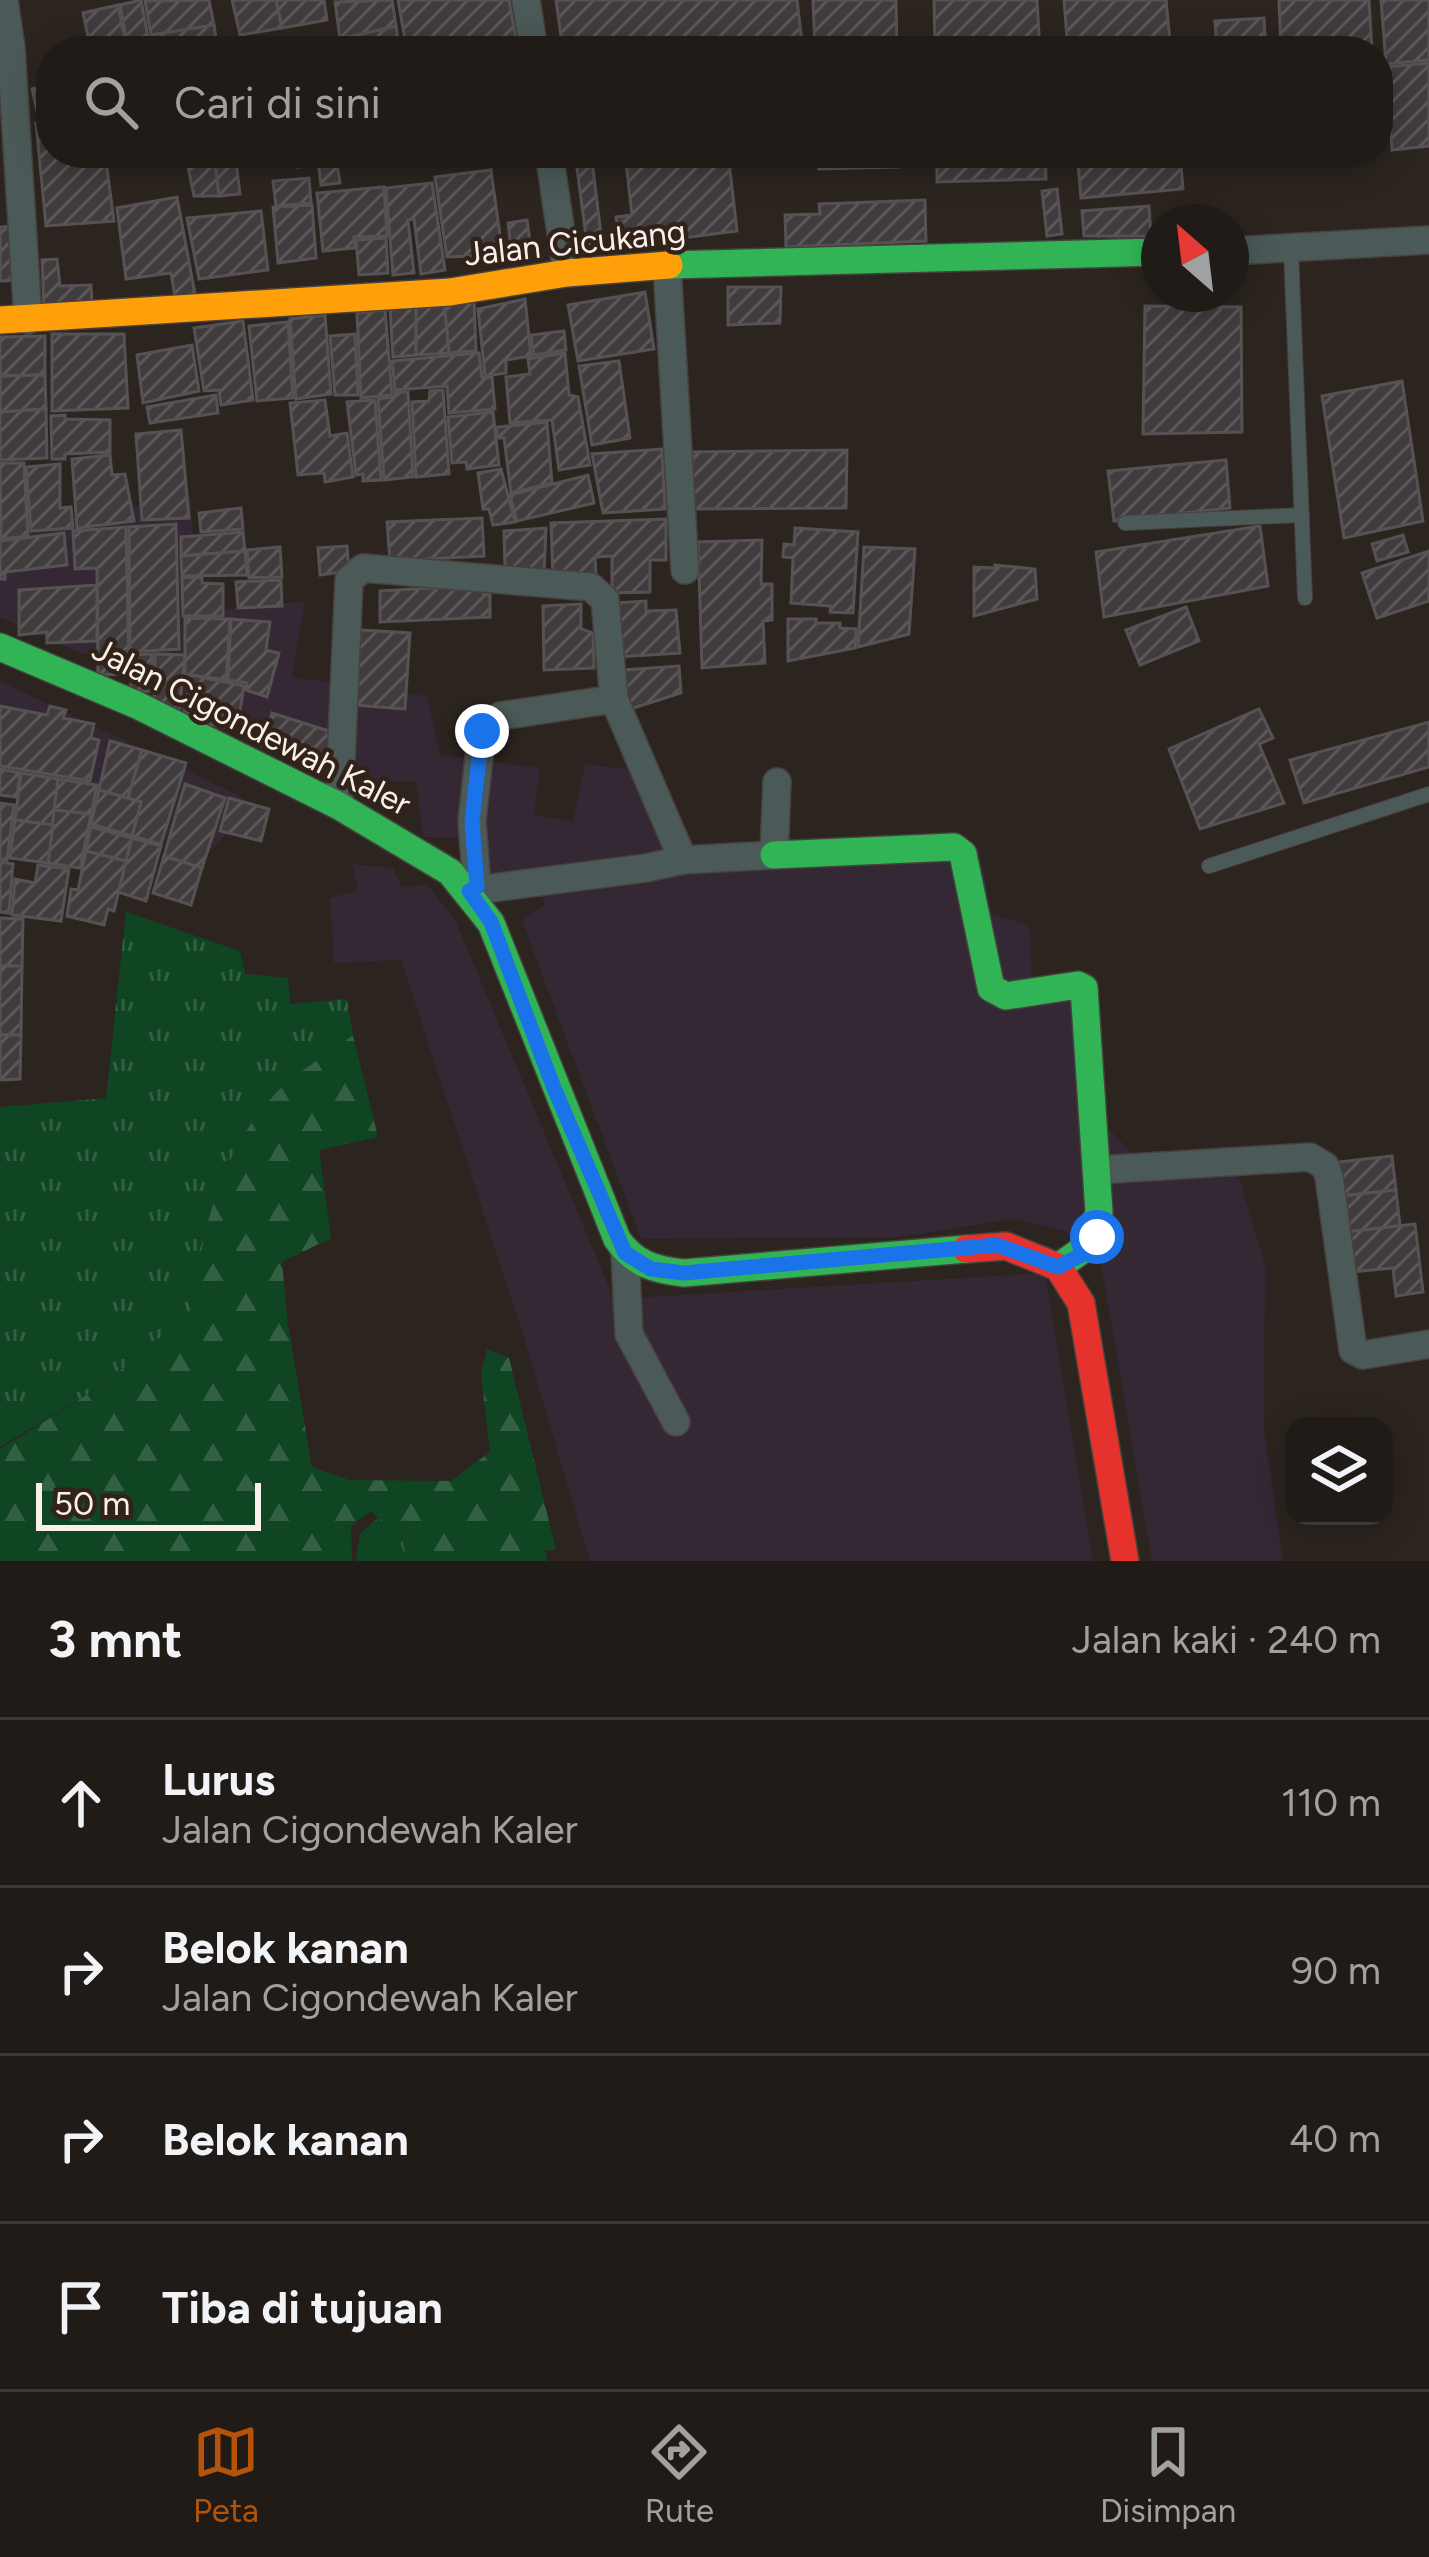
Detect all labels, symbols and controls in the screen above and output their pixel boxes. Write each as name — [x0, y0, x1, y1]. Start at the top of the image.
search box — [36, 36, 1393, 168]
icon: search — [78, 69, 144, 135]
text: Cari di sini — [174, 75, 381, 129]
north arrow — [1141, 204, 1249, 312]
street label: Jalan Cicukang — [462, 211, 688, 274]
street label: Jalan Cigondewah Kaler — [86, 629, 417, 824]
route end — [455, 704, 509, 758]
route start — [1070, 1210, 1124, 1264]
map controls — [1285, 1417, 1393, 1525]
button: layers — [1285, 1417, 1393, 1525]
scale bar — [36, 1477, 261, 1530]
text: 50 m — [54, 1484, 130, 1523]
text: 3 mnt — [48, 1609, 182, 1670]
text: Jalan kaki · 240 m — [1072, 1616, 1381, 1663]
text: Lurus — [162, 1752, 275, 1806]
icon: ahead — [48, 1770, 114, 1836]
text: 110 m — [1281, 1779, 1381, 1826]
text: Jalan Cigondewah Kaler — [162, 1806, 578, 1853]
text: Belok kanan — [162, 1920, 409, 1974]
icon: right — [48, 1938, 114, 2004]
text: 90 m — [1291, 1947, 1381, 1994]
text: Jalan Cigondewah Kaler — [162, 1974, 578, 2021]
icon: right — [48, 2106, 114, 2172]
text: Belok kanan — [162, 2112, 409, 2166]
text: 40 m — [1289, 2115, 1381, 2162]
icon: arrive — [48, 2274, 114, 2340]
text: Tiba di tujuan — [162, 2280, 443, 2334]
tab: Peta — [193, 2419, 259, 2530]
tab: Rute — [645, 2419, 714, 2530]
tab: Disimpan — [1100, 2419, 1236, 2530]

